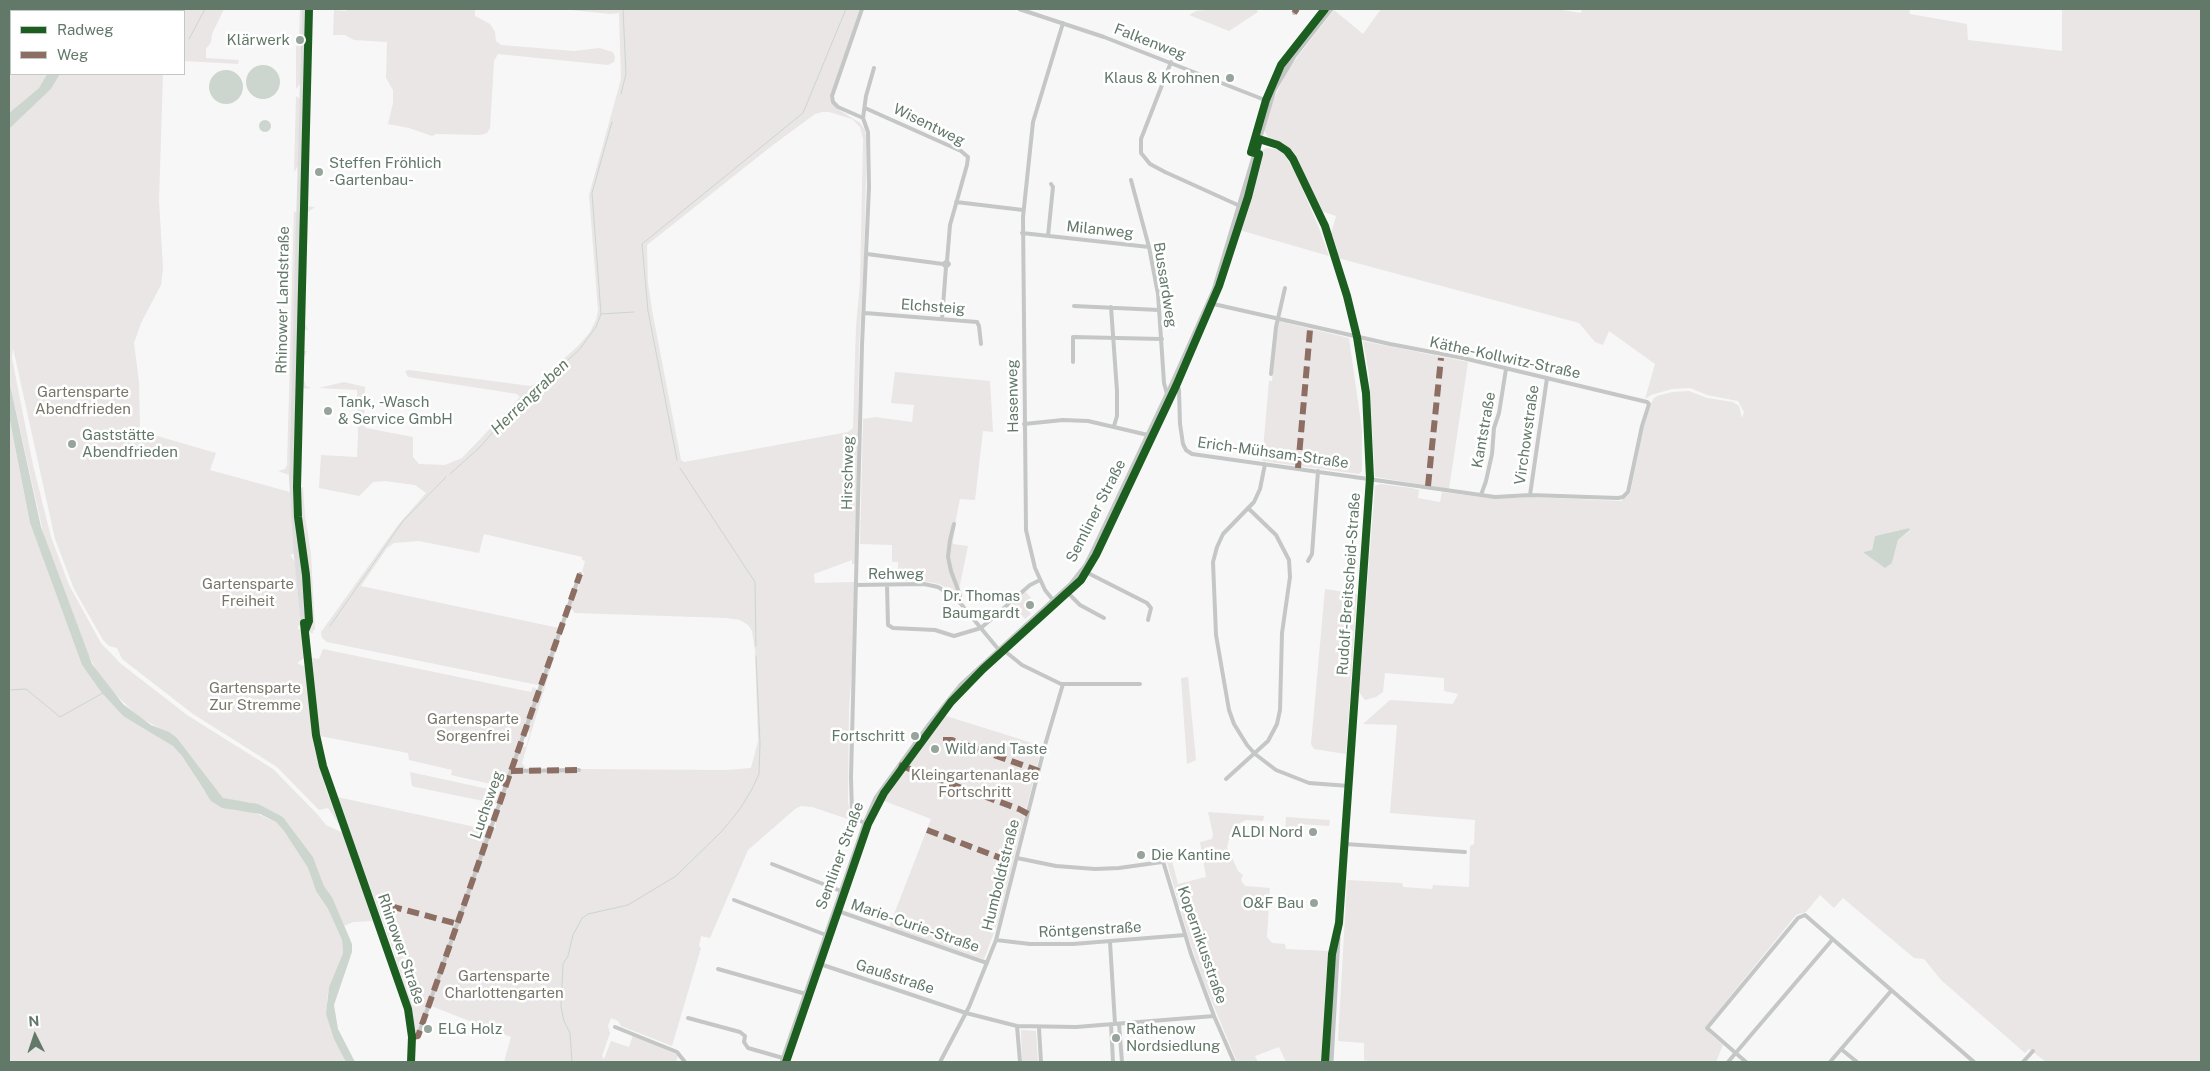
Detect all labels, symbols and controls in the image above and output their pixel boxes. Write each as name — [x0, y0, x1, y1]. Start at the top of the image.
legend — [10, 10, 185, 75]
street label: Falkenweg — [1111, 20, 1189, 64]
text: Radweg — [57, 21, 114, 38]
place label: Klärwerk — [227, 31, 290, 49]
marker: Klärwerk — [294, 34, 306, 46]
text: Weg — [57, 46, 88, 63]
place label: Klaus & Krohnen — [1104, 69, 1220, 87]
marker: Klaus & Krohnen — [1224, 72, 1236, 84]
street label: Wisentweg — [890, 100, 968, 150]
place label: Steffen Fröhlich -Gartenbau- — [329, 154, 441, 189]
marker: Steffen Fröhlich -Gartenbau- — [313, 166, 325, 178]
street label: Milanweg — [1065, 218, 1135, 242]
street label: Rhinower Landstraße — [273, 226, 293, 374]
street label: Bussardweg — [1149, 241, 1181, 329]
street label: Elchsteig — [900, 296, 966, 318]
street label: Käthe-Kollwitz-Straße — [1428, 333, 1582, 383]
water label: Herrengraben — [487, 355, 573, 439]
street label: Hasenweg — [1003, 359, 1023, 433]
park label: Gartensparte Abendfrieden — [35, 383, 131, 418]
street label: Virchowstraße — [1511, 384, 1543, 486]
street label: Kantstraße — [1468, 391, 1500, 469]
place label: Tank, -Wasch & Service GmbH — [338, 393, 453, 428]
marker: Tank, -Wasch & Service GmbH — [322, 405, 334, 417]
place label: Gaststätte Abendfrieden — [82, 426, 178, 461]
street label: Erich-Mühsam-Straße — [1196, 433, 1350, 473]
street label: Hirschweg — [838, 436, 858, 510]
marker: Gaststätte Abendfrieden — [66, 438, 78, 450]
street label: Semliner Straße — [1062, 456, 1130, 566]
street label: Rudolf-Breitscheid-Straße — [1334, 492, 1364, 676]
street label: Rehweg — [868, 565, 924, 583]
park label: Gartensparte Freiheit — [202, 575, 294, 610]
place label: Dr. Thomas Baumgardt — [942, 587, 1020, 622]
marker: Dr. Thomas Baumgardt — [1024, 599, 1036, 611]
park label: Gartensparte Zur Stremme — [209, 679, 301, 714]
park label: Gartensparte Sorgenfrei — [427, 710, 519, 745]
place label: Fortschritt — [832, 727, 905, 745]
marker: Fortschritt — [909, 730, 921, 742]
place label: Wild and Taste — [945, 740, 1047, 758]
marker: Wild and Taste — [929, 743, 941, 755]
park label: Kleingartenanlage Fortschritt — [911, 766, 1039, 801]
street label: Luchsweg — [467, 769, 507, 841]
street label: Semliner Straße — [812, 800, 868, 912]
street label: Humboldtstraße — [978, 817, 1024, 933]
place label: ALDI Nord — [1231, 823, 1303, 841]
marker: ALDI Nord — [1307, 826, 1319, 838]
place label: Die Kantine — [1151, 846, 1231, 864]
marker: Die Kantine — [1135, 849, 1147, 861]
street label: Kopernikusstraße — [1173, 884, 1231, 1006]
street label: Rhinower Straße — [374, 891, 428, 1007]
place label: O&F Bau — [1243, 894, 1304, 912]
street label: Marie-Curie-Straße — [848, 896, 982, 956]
marker: O&F Bau — [1308, 897, 1320, 909]
street label: Röntgenstraße — [1038, 918, 1142, 942]
street label: Gaußstraße — [854, 956, 936, 998]
park label: Gartensparte Charlottengarten — [444, 967, 564, 1002]
north arrow — [10, 1011, 60, 1061]
text: N — [28, 1013, 40, 1029]
place label: ELG Holz — [438, 1020, 502, 1038]
place label: Rathenow Nordsiedlung — [1126, 1020, 1220, 1055]
marker: ELG Holz — [422, 1023, 434, 1035]
marker: Rathenow Nordsiedlung — [1110, 1032, 1122, 1044]

